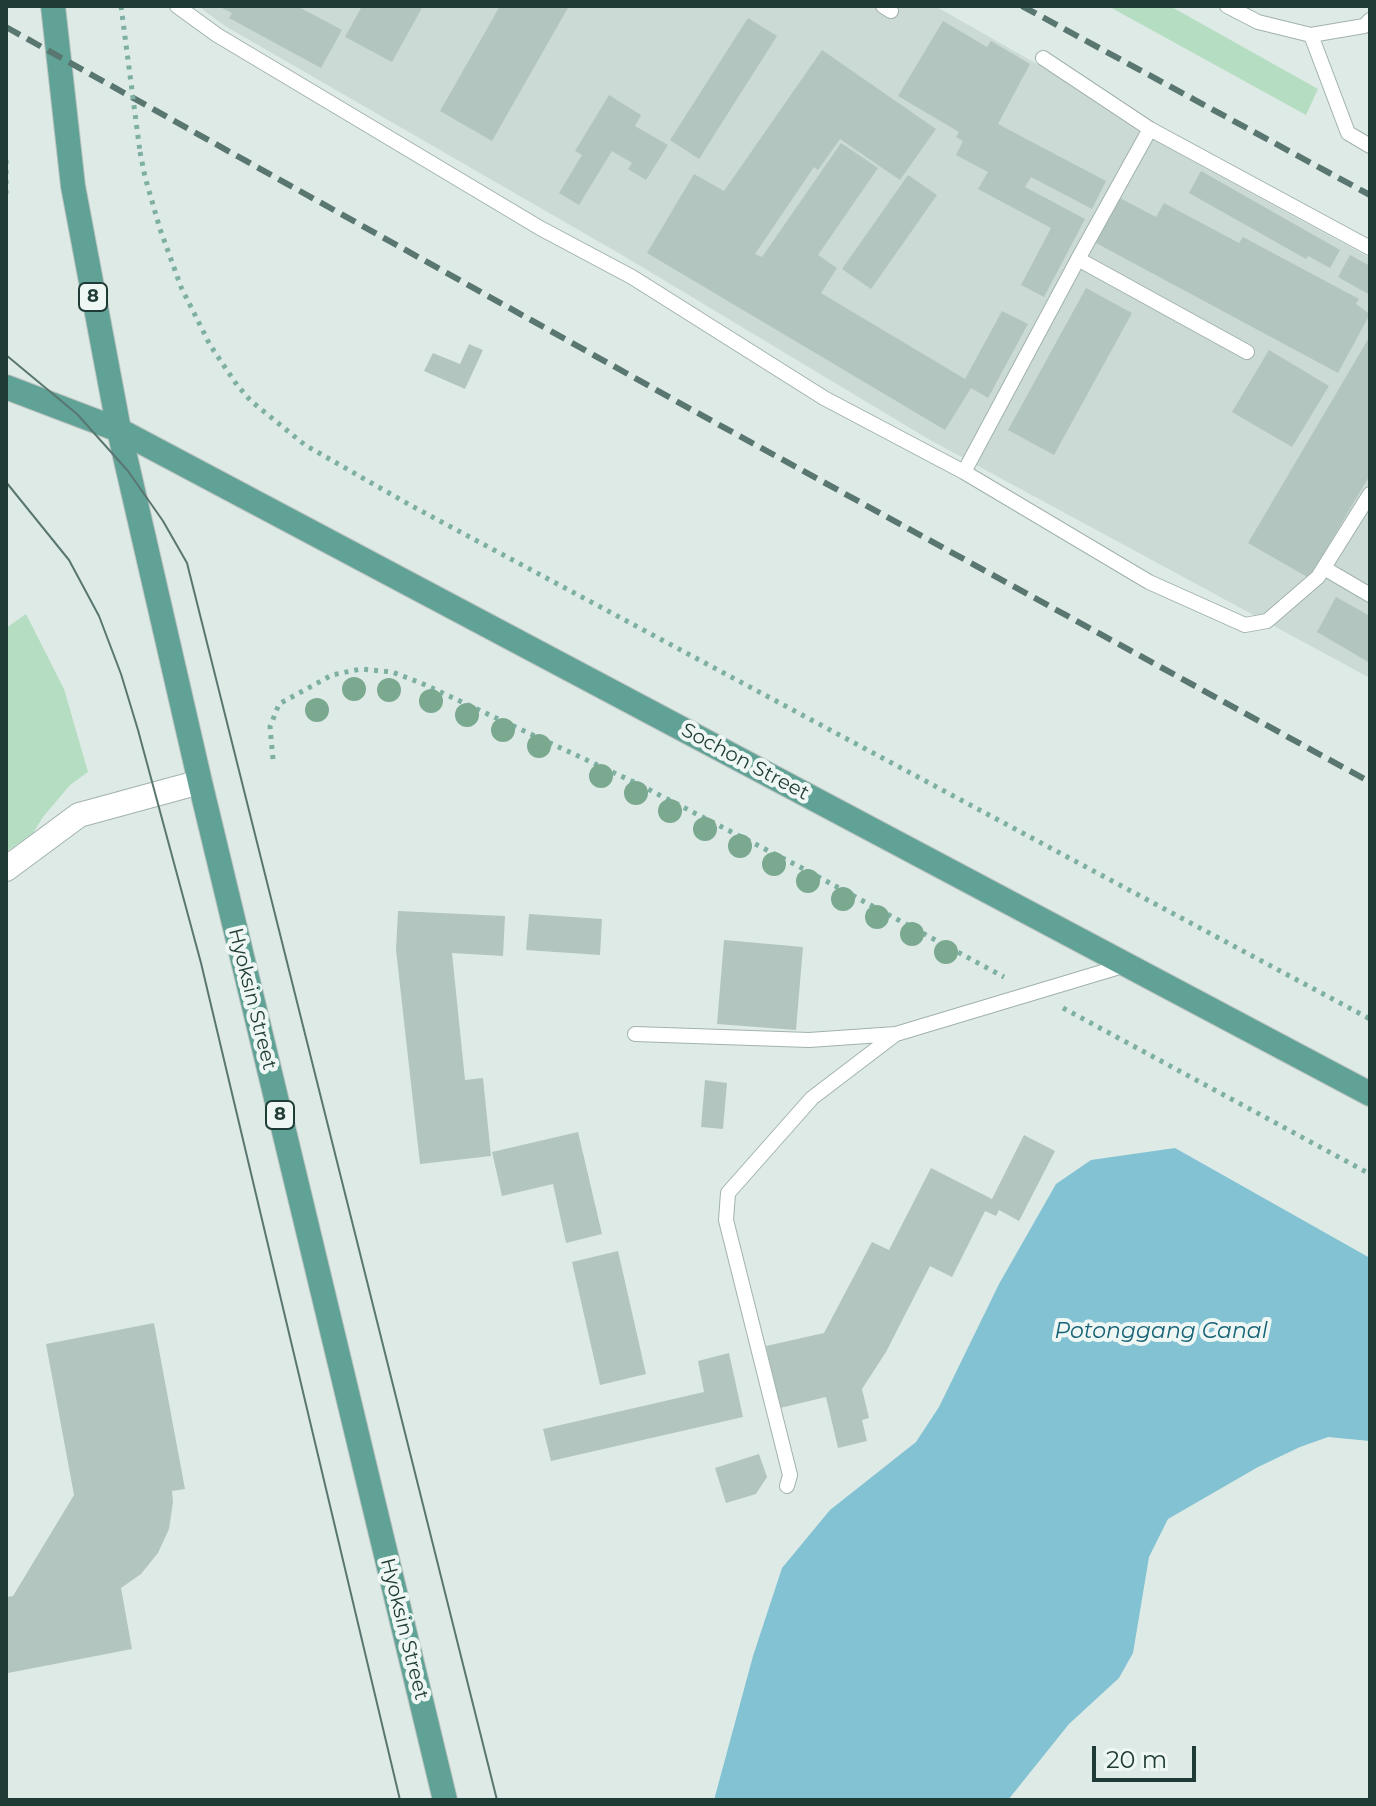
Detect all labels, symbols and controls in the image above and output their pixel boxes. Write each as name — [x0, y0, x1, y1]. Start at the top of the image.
road number: 8 — [79, 283, 107, 311]
street label: Sochon Street — [677, 718, 813, 806]
street label: Hyoksin Street — [223, 926, 281, 1072]
road number: 8 — [266, 1101, 294, 1129]
water label: Potonggang Canal — [1054, 1319, 1268, 1345]
street label: Hyoksin Street — [375, 1556, 433, 1702]
scale bar — [1096, 1730, 1200, 1780]
text: 20 m — [1106, 1745, 1167, 1774]

